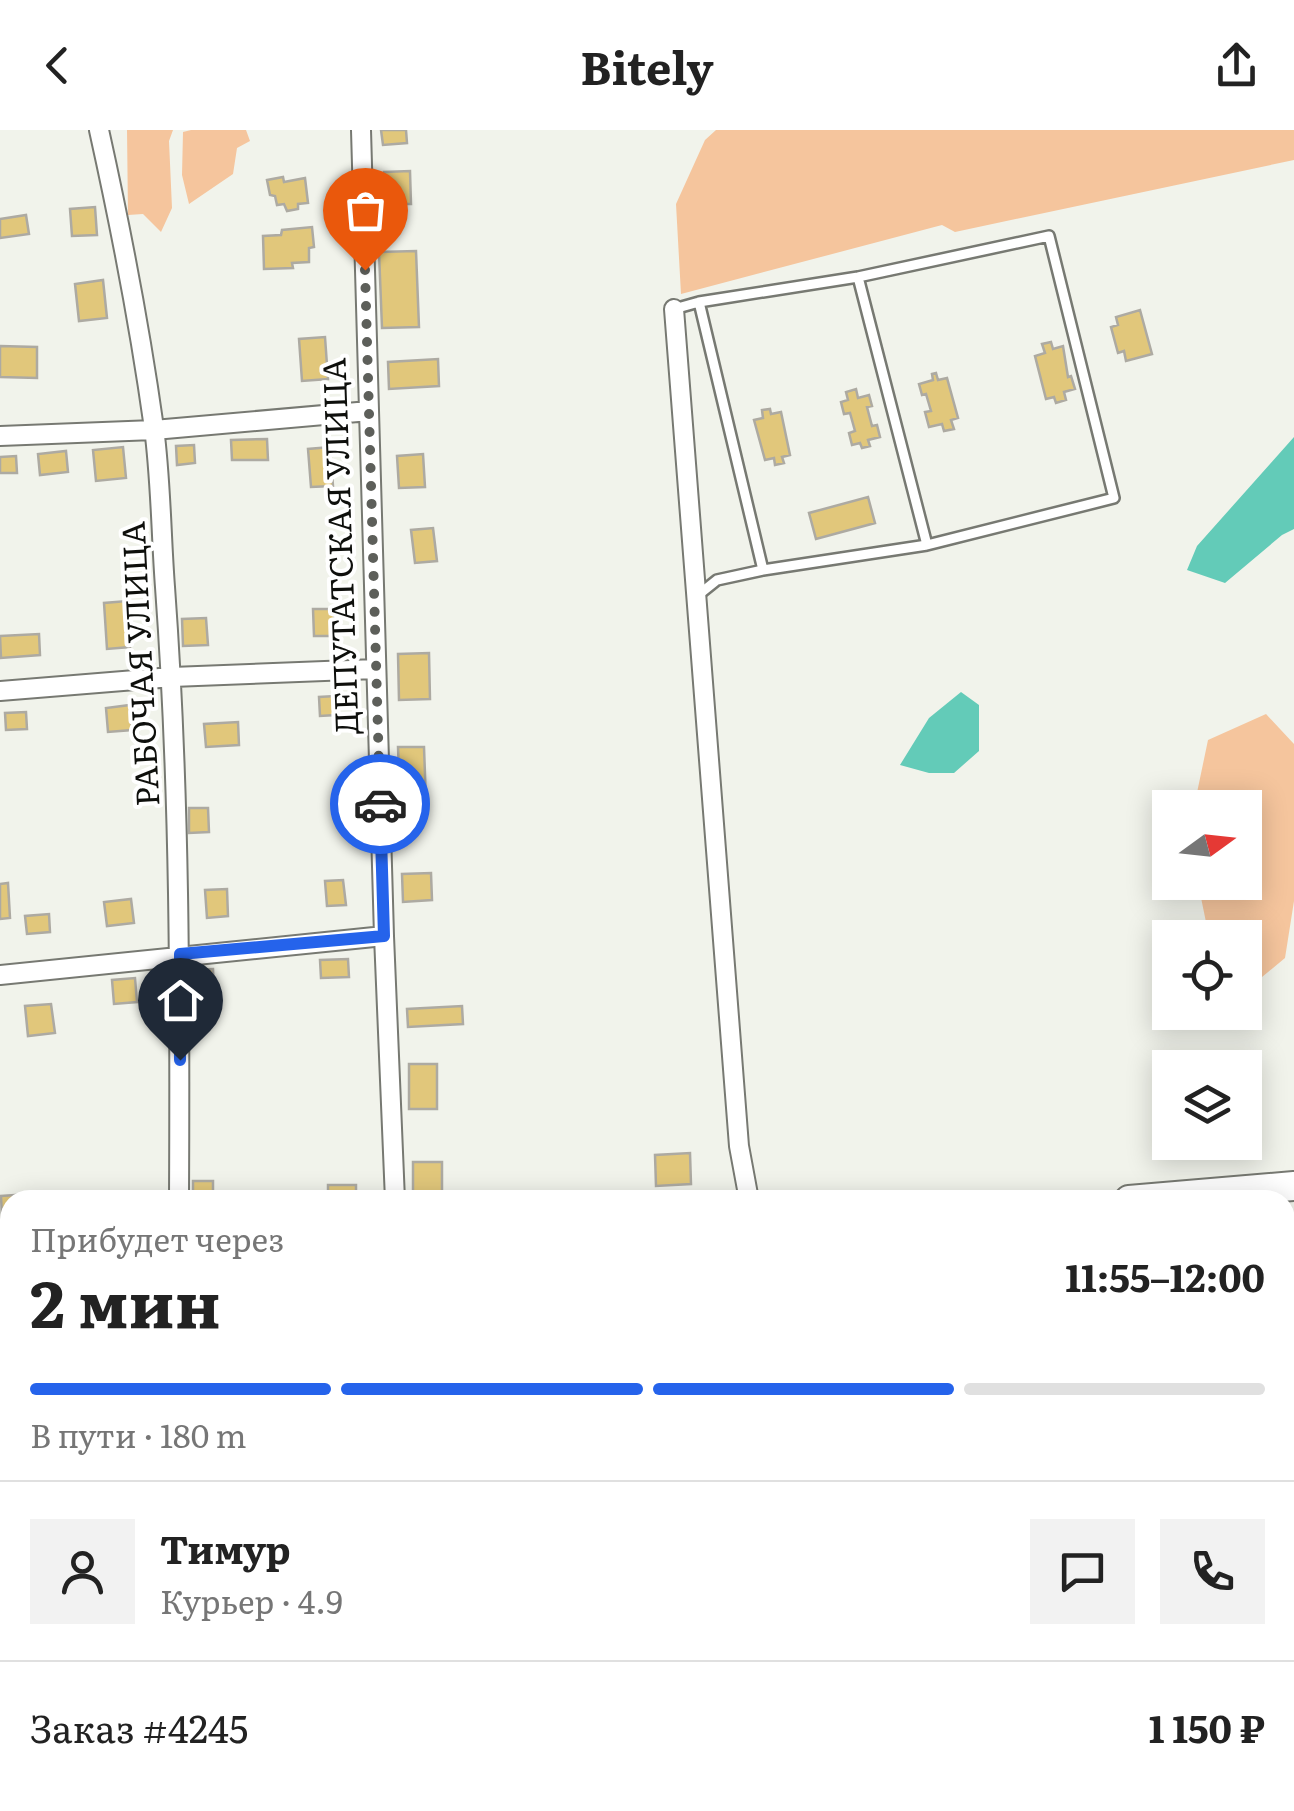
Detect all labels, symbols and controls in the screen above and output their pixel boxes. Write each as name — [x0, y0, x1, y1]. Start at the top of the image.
text: Bitely — [580, 32, 714, 99]
icon: back — [30, 38, 85, 93]
icon: share — [1209, 38, 1264, 93]
pin — [323, 168, 408, 271]
icon: bag — [338, 183, 393, 238]
street label: ДЕПУТАТСКАЯ УЛИЦА — [307, 356, 369, 735]
street label: РАБОЧАЯ УЛИЦА — [107, 520, 169, 808]
courier — [330, 754, 430, 854]
icon: car — [353, 777, 408, 832]
north arrow — [1152, 790, 1262, 900]
map controls — [1152, 790, 1262, 1160]
button: locate — [1152, 920, 1262, 1030]
pin — [138, 958, 223, 1061]
icon: home — [153, 973, 208, 1028]
button: layers — [1152, 1050, 1262, 1160]
text: Прибудет через — [30, 1214, 284, 1262]
text: 11:55–12:00 — [1065, 1247, 1265, 1304]
text: 2 мин — [30, 1251, 221, 1348]
text: В пути · 180 m — [30, 1410, 247, 1458]
button: person — [30, 1519, 135, 1624]
text: Тимур — [160, 1519, 291, 1576]
button: chat — [1030, 1519, 1135, 1624]
button: phone — [1160, 1519, 1265, 1624]
text: Курьер · 4.9 — [160, 1576, 343, 1624]
text: Заказ #4245 — [30, 1698, 248, 1755]
text: 1 150 ₽ — [1149, 1698, 1265, 1755]

